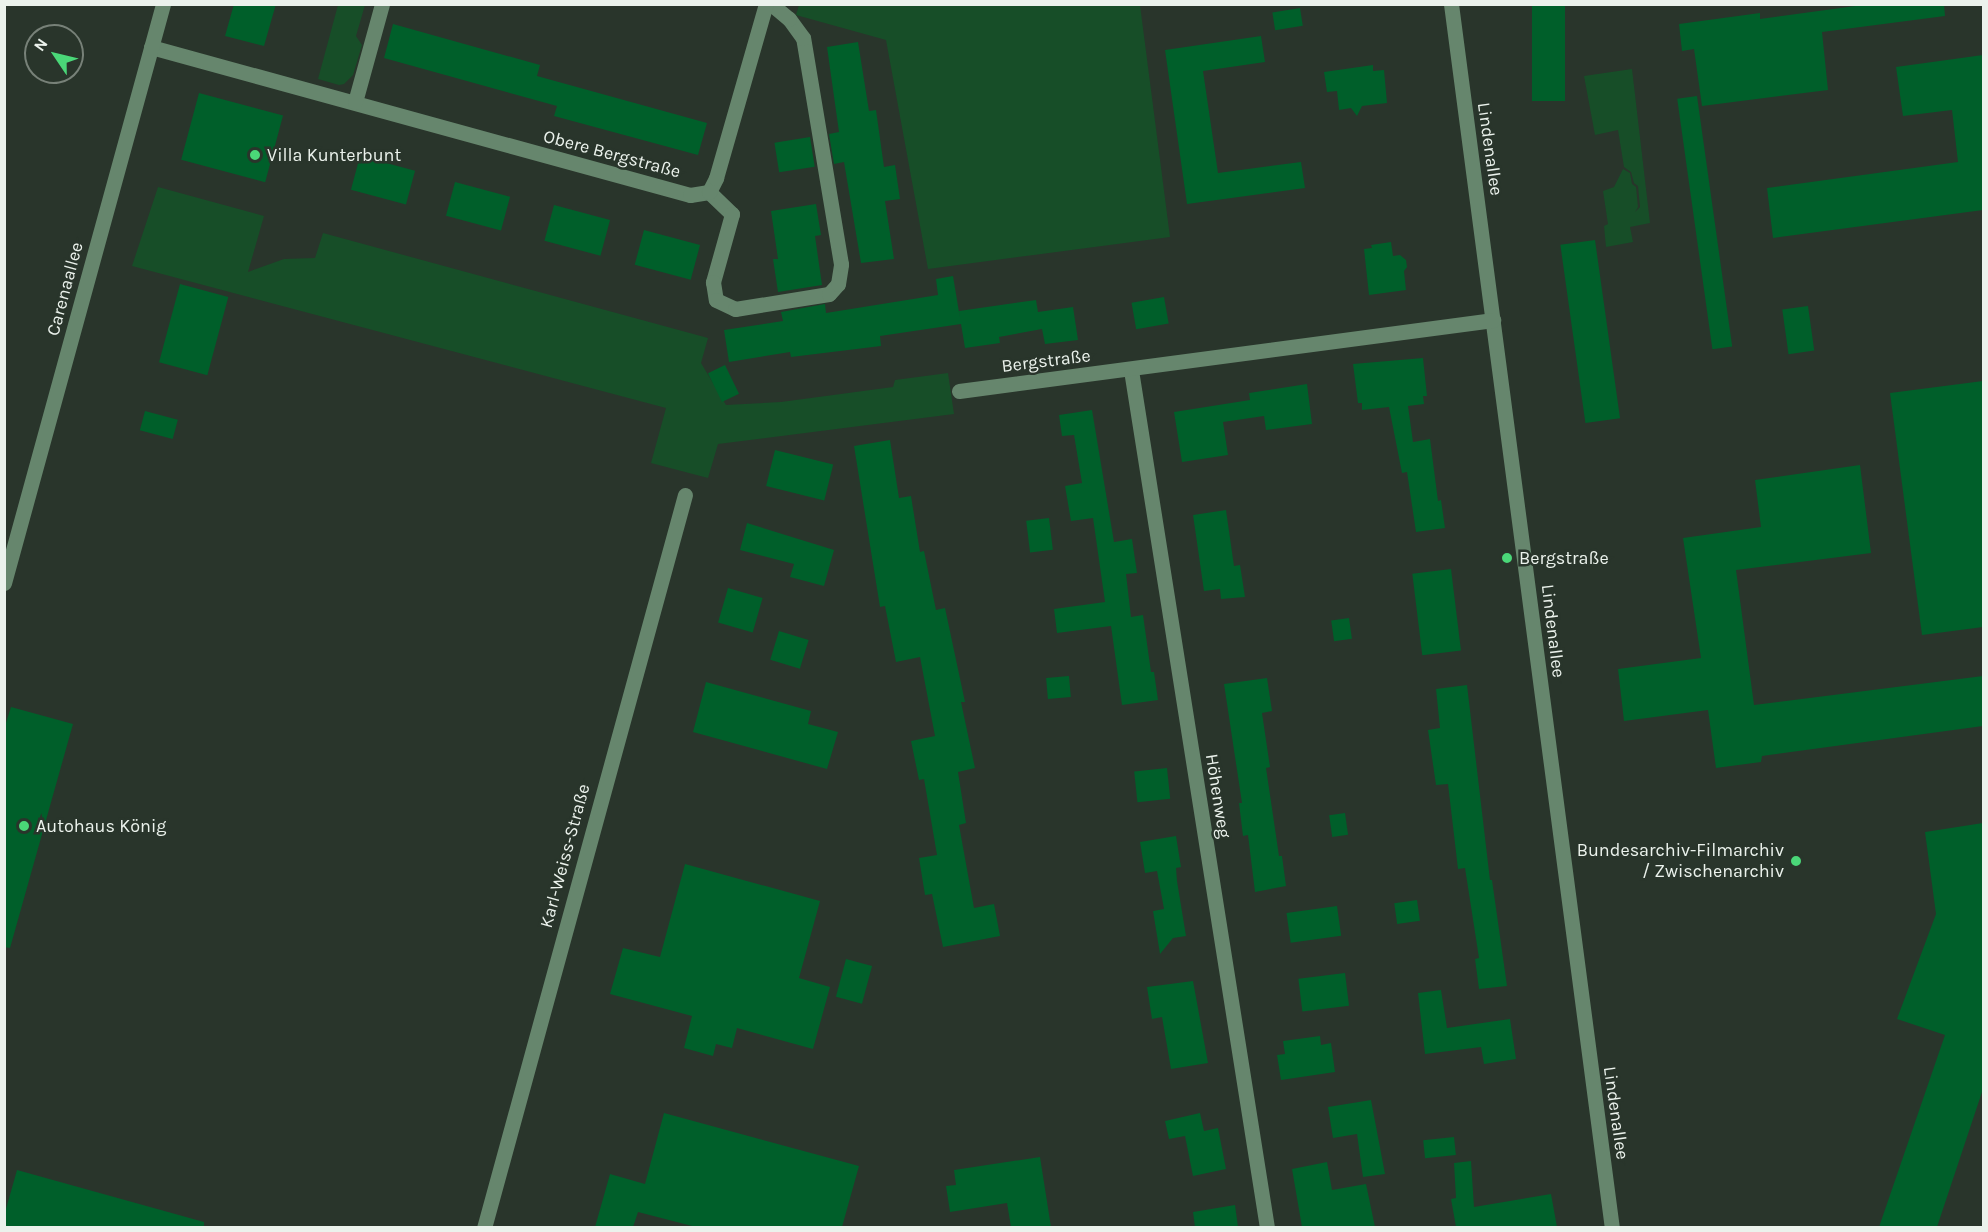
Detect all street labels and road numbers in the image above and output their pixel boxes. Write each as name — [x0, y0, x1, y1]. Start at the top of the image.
street label: Lindenallee — [1473, 101, 1507, 197]
street label: Obere Bergstraße — [541, 125, 683, 183]
street label: Carenaallee — [42, 240, 88, 338]
street label: Bergstraße — [1000, 345, 1092, 377]
street label: Lindenallee — [1537, 583, 1569, 679]
street label: Höhenweg — [1201, 752, 1235, 840]
street label: Karl-Weiss-Straße — [535, 782, 595, 930]
street label: Lindenallee — [1599, 1065, 1633, 1161]

